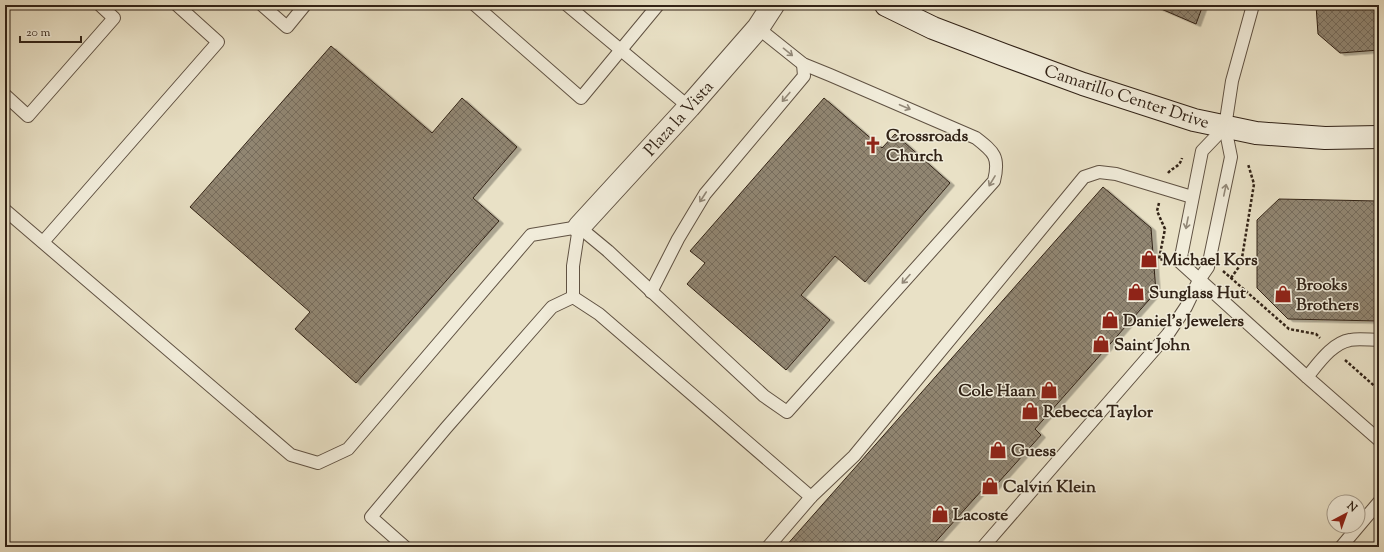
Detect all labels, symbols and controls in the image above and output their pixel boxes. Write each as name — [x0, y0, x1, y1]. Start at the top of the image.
scale bar — [20, 18, 81, 44]
text: 20 m — [26, 24, 51, 42]
one-way arrow — [783, 48, 793, 57]
street label: Camarillo Center Drive — [1041, 60, 1212, 136]
street label: Plaza la Vista — [639, 76, 720, 162]
one-way arrow — [782, 92, 791, 102]
one-way arrow — [899, 104, 911, 111]
place label: Crossroads Church — [886, 125, 968, 169]
church icon: Crossroads Church — [863, 135, 883, 155]
one-way arrow — [987, 175, 995, 187]
one-way arrow — [1221, 183, 1229, 196]
one-way arrow — [699, 191, 707, 202]
one-way arrow — [1183, 216, 1191, 229]
shop icon: Michael Kors — [1139, 249, 1159, 269]
place label: Michael Kors — [1162, 249, 1258, 273]
one-way arrow — [902, 273, 911, 284]
place label: Brooks Brothers — [1296, 274, 1359, 318]
shop icon: Sunglass Hut — [1126, 282, 1146, 302]
place label: Sunglass Hut — [1149, 282, 1246, 306]
shop icon: Brooks Brothers — [1273, 284, 1293, 304]
shop icon: Daniel's Jewelers — [1100, 310, 1120, 330]
place label: Daniel's Jewelers — [1123, 310, 1244, 334]
shop icon: Saint John — [1091, 334, 1111, 354]
place label: Saint John — [1114, 334, 1191, 358]
place label: Cole Haan — [958, 380, 1037, 404]
shop icon: Cole Haan — [1039, 380, 1059, 400]
shop icon: Rebecca Taylor — [1020, 401, 1040, 421]
place label: Rebecca Taylor — [1043, 401, 1154, 425]
shop icon: Guess — [988, 440, 1008, 460]
place label: Guess — [1011, 440, 1056, 464]
shop icon: Calvin Klein — [980, 476, 1000, 496]
place label: Calvin Klein — [1003, 476, 1097, 500]
north arrow — [1326, 494, 1366, 534]
text: N — [1343, 498, 1361, 516]
shop icon: Lacoste — [930, 504, 950, 524]
place label: Lacoste — [953, 504, 1008, 528]

